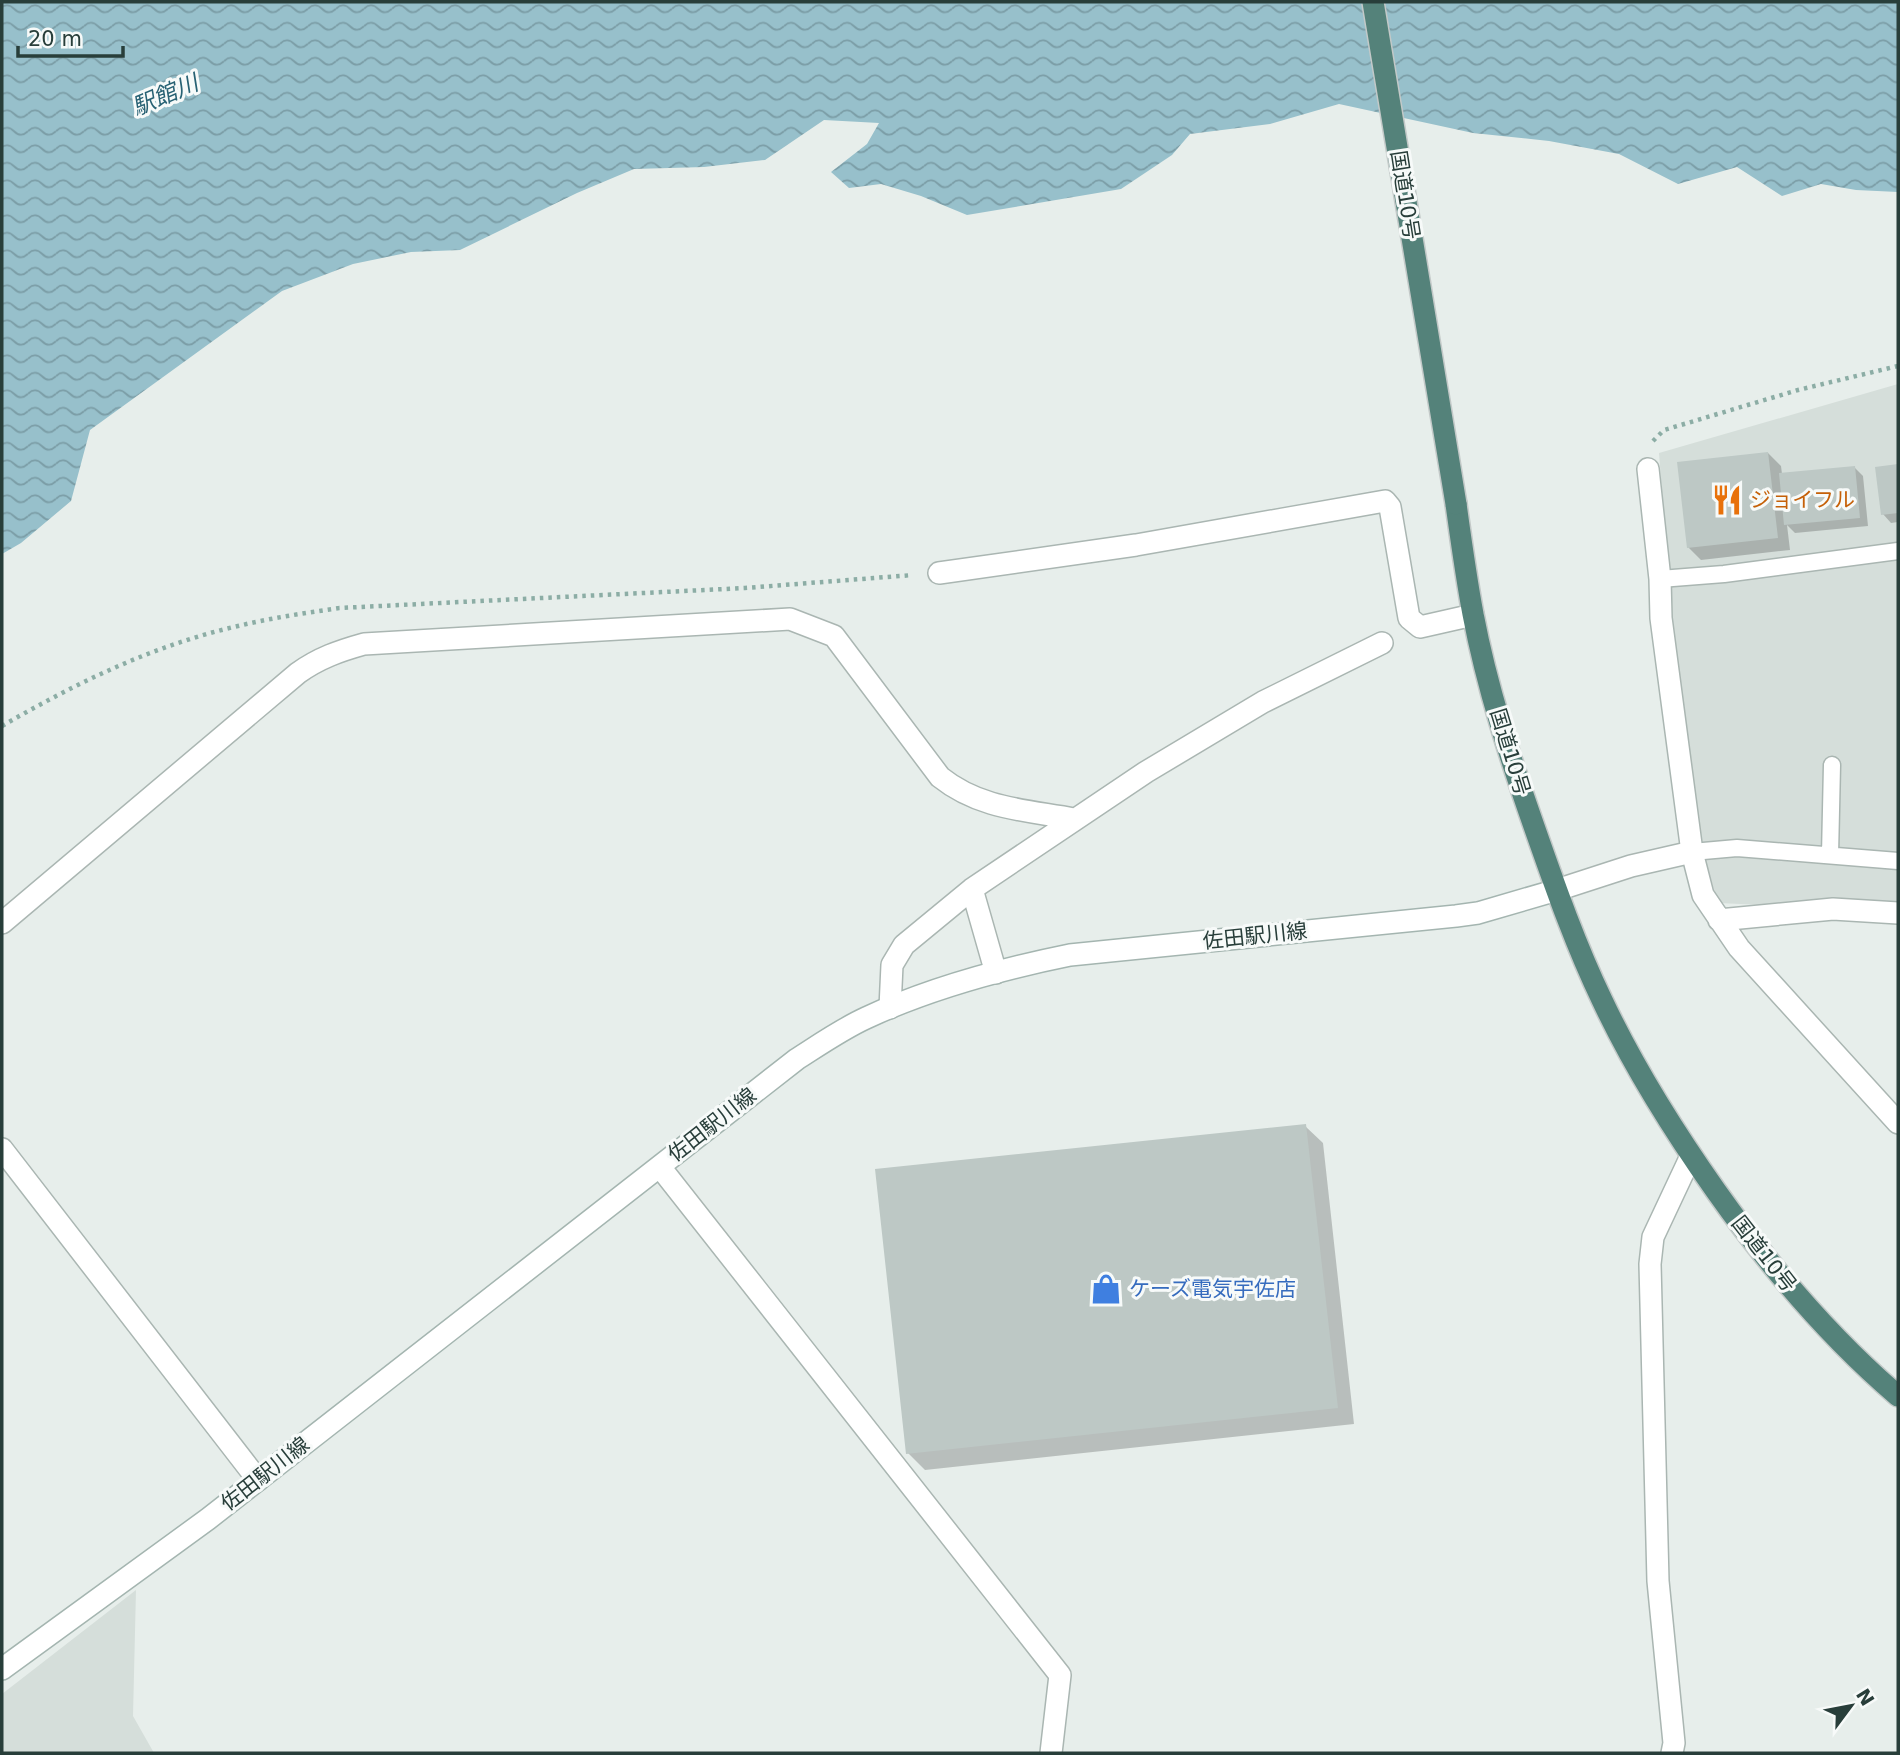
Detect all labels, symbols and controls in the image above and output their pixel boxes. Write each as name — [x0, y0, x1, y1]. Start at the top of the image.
scale bar — [18, 14, 122, 58]
text: 20 m — [28, 27, 82, 51]
water label: 駅館川 — [128, 68, 205, 120]
street label: 国道10号 — [1386, 149, 1424, 241]
restaurant icon: ジョイフル — [1710, 483, 1744, 517]
place label: ジョイフル — [1750, 488, 1855, 512]
street label: 国道10号 — [1485, 706, 1535, 798]
street label: 佐田駅川線 — [1202, 919, 1308, 953]
street label: 佐田駅川線 — [663, 1083, 761, 1167]
street label: 国道10号 — [1727, 1211, 1801, 1297]
shop icon: ケーズ電気宇佐店 — [1089, 1272, 1123, 1306]
place label: ケーズ電気宇佐店 — [1129, 1277, 1296, 1301]
street label: 佐田駅川線 — [216, 1432, 314, 1516]
north arrow — [1816, 1671, 1886, 1741]
text: N — [1852, 1684, 1879, 1710]

